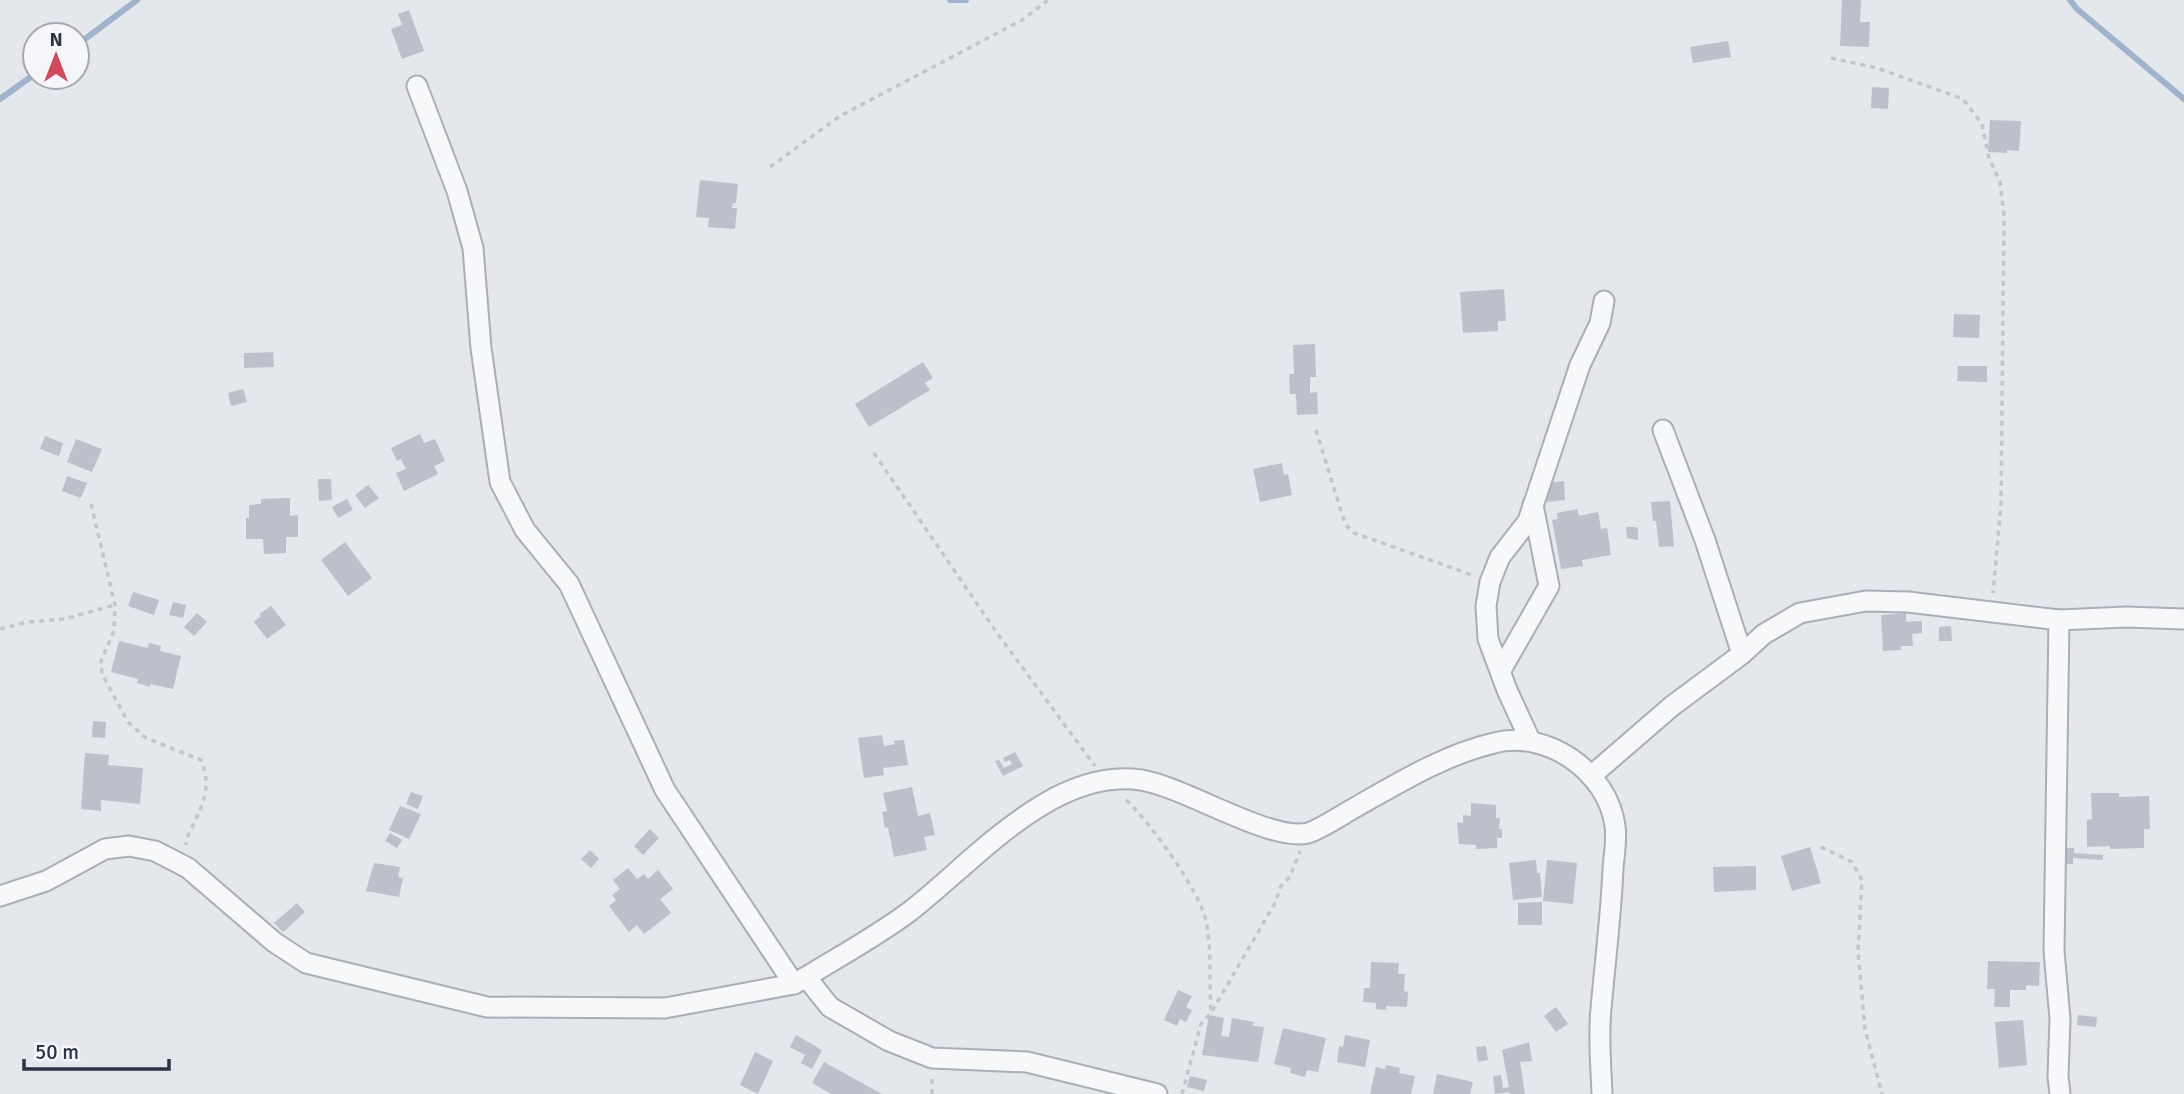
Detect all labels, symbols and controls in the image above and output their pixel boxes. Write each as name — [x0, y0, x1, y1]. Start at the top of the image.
north arrow — [21, 21, 91, 91]
text: N — [49, 28, 63, 52]
scale bar — [24, 1028, 170, 1072]
text: 50 m — [35, 1039, 79, 1065]

